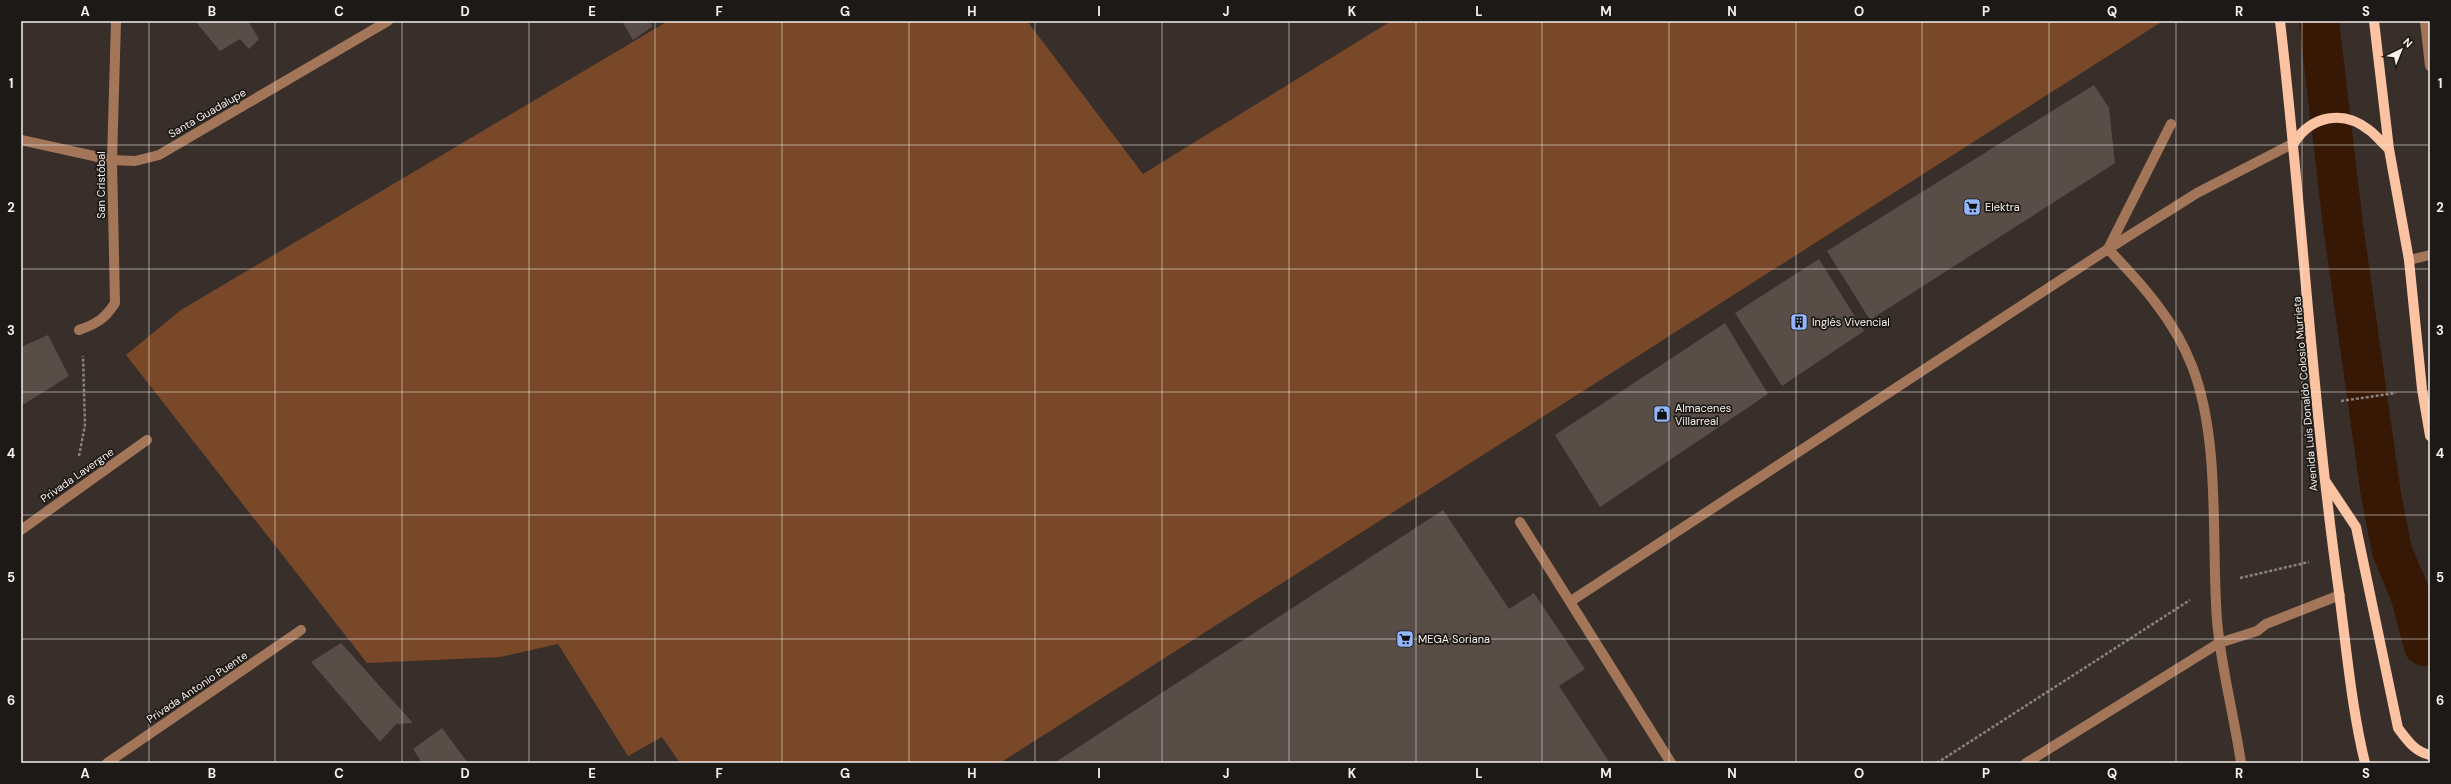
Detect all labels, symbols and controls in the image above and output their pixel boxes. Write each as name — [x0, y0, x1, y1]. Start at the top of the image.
text: A — [80, 3, 90, 20]
text: B — [208, 3, 216, 20]
text: C — [334, 3, 344, 20]
text: D — [460, 3, 470, 20]
text: E — [588, 3, 596, 20]
text: F — [715, 3, 723, 20]
text: G — [840, 3, 850, 20]
text: H — [967, 3, 977, 20]
text: I — [1097, 3, 1101, 20]
text: J — [1222, 3, 1230, 20]
text: K — [1348, 3, 1357, 20]
text: L — [1475, 3, 1483, 20]
text: M — [1600, 3, 1612, 20]
text: N — [1727, 3, 1737, 20]
text: O — [1854, 3, 1864, 20]
text: P — [1982, 3, 1990, 20]
text: Q — [2107, 3, 2117, 20]
text: R — [2235, 3, 2243, 20]
text: S — [2362, 3, 2370, 20]
north arrow — [2381, 30, 2421, 70]
text: N — [2400, 35, 2416, 51]
text: 1 — [9, 75, 13, 92]
text: 1 — [2438, 75, 2442, 92]
street label: Santa Guadalupe — [166, 85, 248, 141]
street label: San Cristóbal — [94, 151, 108, 219]
supermarket icon: Elektra — [1962, 197, 1982, 217]
text: 2 — [7, 199, 15, 216]
text: 2 — [2436, 199, 2444, 216]
place label: Elektra — [1985, 200, 2020, 214]
street label: Avenida Luis Donaldo Colosio Murrieta — [2290, 296, 2320, 492]
building icon: Inglés Vivencial — [1789, 312, 1809, 332]
place label: Inglés Vivencial — [1812, 315, 1890, 329]
text: 3 — [7, 322, 15, 339]
text: 3 — [2436, 322, 2444, 339]
place label: Almacenes Villarreal — [1675, 401, 1731, 428]
shop icon: Almacenes Villarreal — [1652, 404, 1672, 424]
street label: Privada Lavergne — [38, 444, 116, 506]
text: 4 — [7, 445, 15, 462]
text: 4 — [2436, 445, 2444, 462]
text: 5 — [7, 569, 15, 586]
text: 5 — [2436, 569, 2444, 586]
supermarket icon: MEGA Soriana — [1395, 629, 1415, 649]
place label: MEGA Soriana — [1418, 632, 1490, 646]
street label: Privada Antonio Puente — [144, 648, 250, 726]
text: 6 — [7, 692, 15, 709]
text: 6 — [2436, 692, 2444, 709]
text: A — [80, 765, 90, 782]
text: B — [208, 765, 216, 782]
text: C — [334, 765, 344, 782]
text: D — [460, 765, 470, 782]
text: E — [588, 765, 596, 782]
text: F — [715, 765, 723, 782]
text: G — [840, 765, 850, 782]
text: H — [967, 765, 977, 782]
text: I — [1097, 765, 1101, 782]
text: J — [1222, 765, 1230, 782]
text: K — [1348, 765, 1357, 782]
text: L — [1475, 765, 1483, 782]
text: M — [1600, 765, 1612, 782]
text: N — [1727, 765, 1737, 782]
text: O — [1854, 765, 1864, 782]
text: P — [1982, 765, 1990, 782]
text: Q — [2107, 765, 2117, 782]
text: R — [2235, 765, 2243, 782]
text: S — [2362, 765, 2370, 782]

